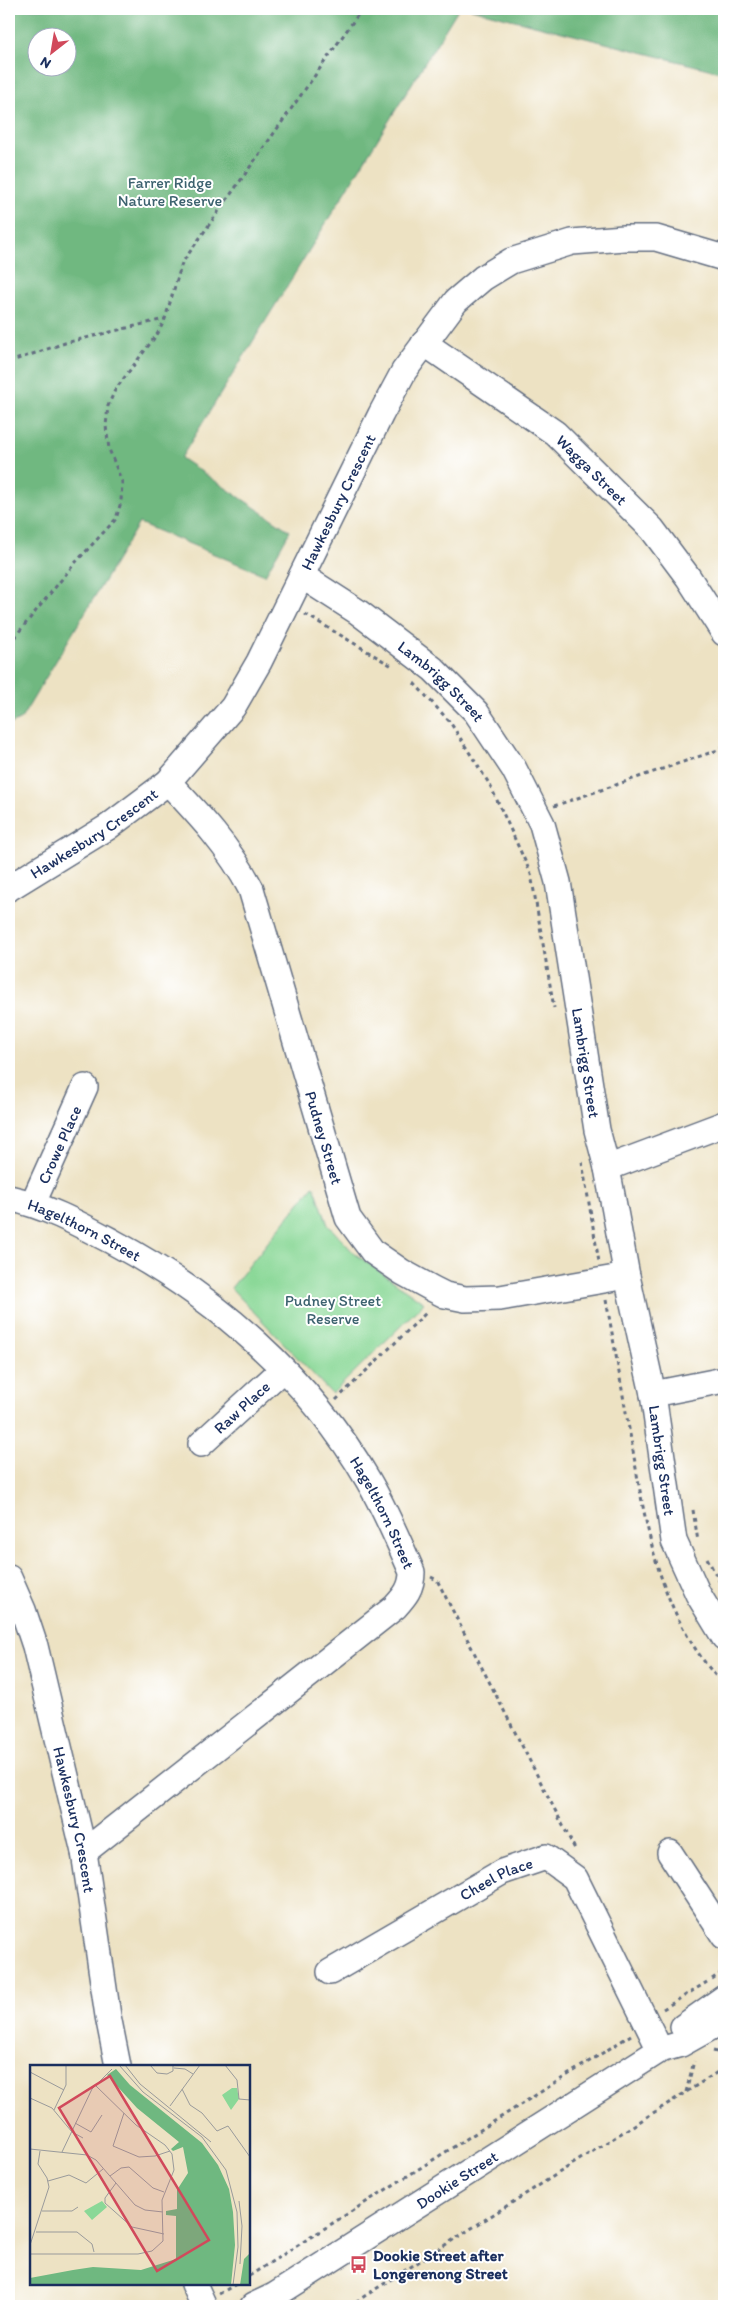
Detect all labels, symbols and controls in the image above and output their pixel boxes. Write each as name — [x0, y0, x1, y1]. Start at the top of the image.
north arrow — [28, 28, 78, 78]
text: N — [37, 53, 54, 72]
park label: Farrer Ridge Nature Reserve — [118, 173, 223, 210]
street label: Hawkesbury Crescent — [297, 431, 380, 573]
street label: Wagga Street — [552, 431, 631, 509]
street label: Lambrigg Street — [394, 637, 489, 725]
street label: Hawkesbury Crescent — [27, 784, 161, 883]
street label: Lambrigg Street — [568, 1006, 604, 1119]
street label: Pudney Street — [301, 1089, 347, 1187]
street label: Crowe Place — [34, 1103, 85, 1187]
street label: Hagelthorn Street — [25, 1195, 144, 1266]
park label: Pudney Street Reserve — [285, 1291, 381, 1328]
street label: Raw Place — [210, 1377, 274, 1438]
street label: Lambrigg Street — [645, 1404, 679, 1517]
street label: Hagelthorn Street — [346, 1453, 418, 1572]
street label: Hawkesbury Crescent — [49, 1745, 99, 1894]
street label: Cheel Place — [456, 1853, 535, 1905]
inset map — [30, 2065, 250, 2285]
street label: Dookie Street — [413, 2147, 501, 2213]
place label: Dookie Street after Longerenong Street — [373, 2246, 508, 2284]
bus stop icon: Dookie Street after Longerenong Street — [349, 2254, 369, 2274]

